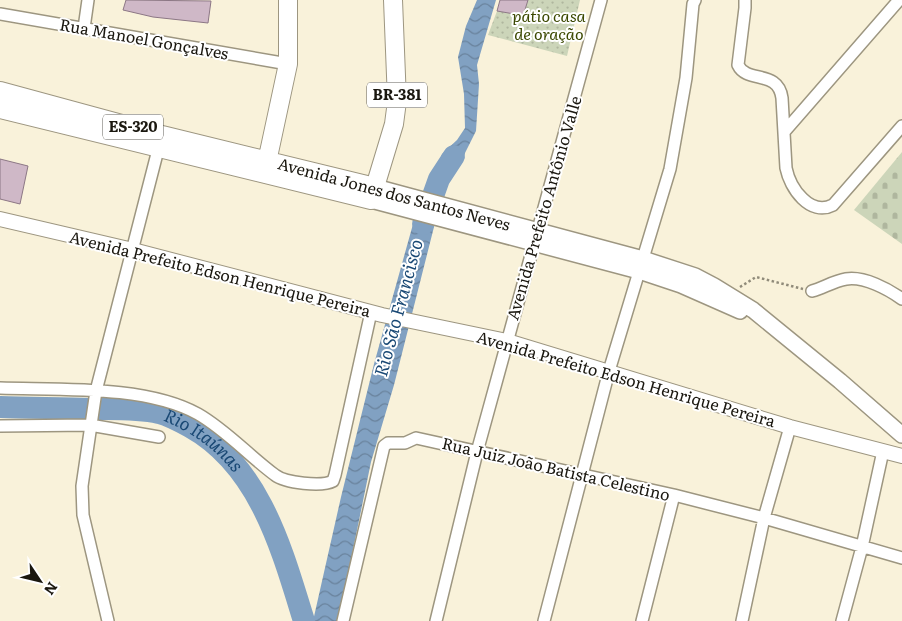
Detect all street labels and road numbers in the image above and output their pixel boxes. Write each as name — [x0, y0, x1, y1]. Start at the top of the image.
street label: Rua Manoel Gonçalves — [58, 11, 230, 65]
road number: BR-381 — [367, 82, 427, 108]
street label: Avenida Prefeito Antônio Valle — [499, 93, 587, 323]
road number: ES-320 — [103, 114, 163, 140]
street label: Avenida Jones dos Santos Neves — [275, 150, 513, 236]
street label: Avenida Prefeito Edson Henrique Pereira — [67, 224, 374, 322]
street label: Avenida Prefeito Edson Henrique Pereira — [474, 324, 779, 432]
street label: Rua Juiz João Batista Celestino — [440, 430, 673, 506]

